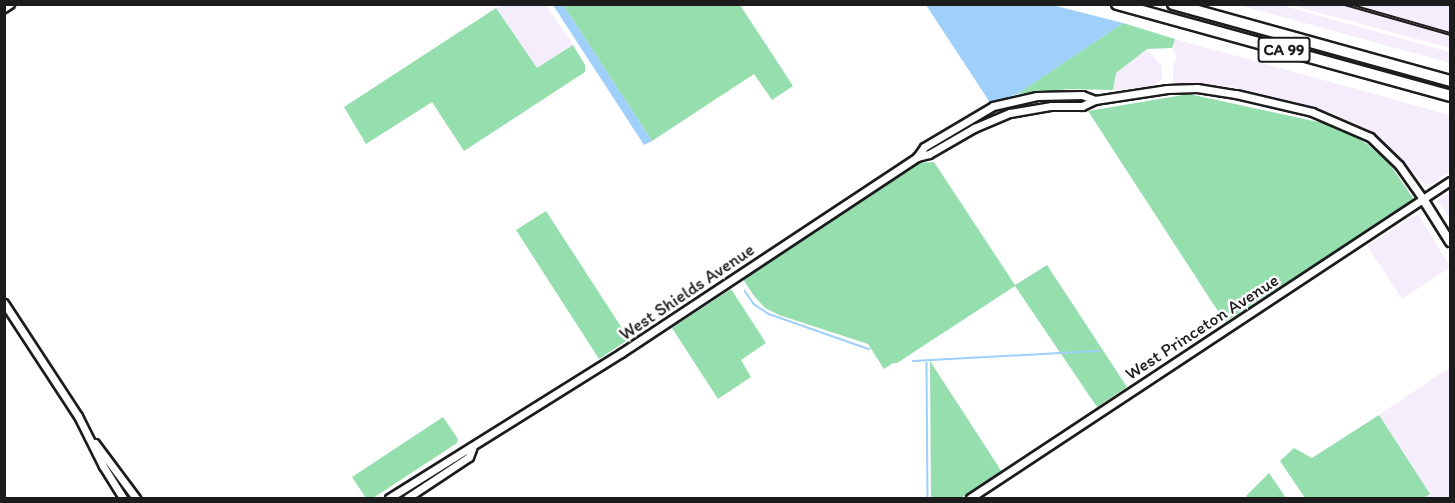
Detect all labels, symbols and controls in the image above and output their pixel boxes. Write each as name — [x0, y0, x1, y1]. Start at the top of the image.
road number: CA 99 — [1257, 37, 1311, 63]
street label: West Shields Avenue — [615, 239, 759, 345]
street label: West Princeton Avenue — [1122, 270, 1282, 384]

